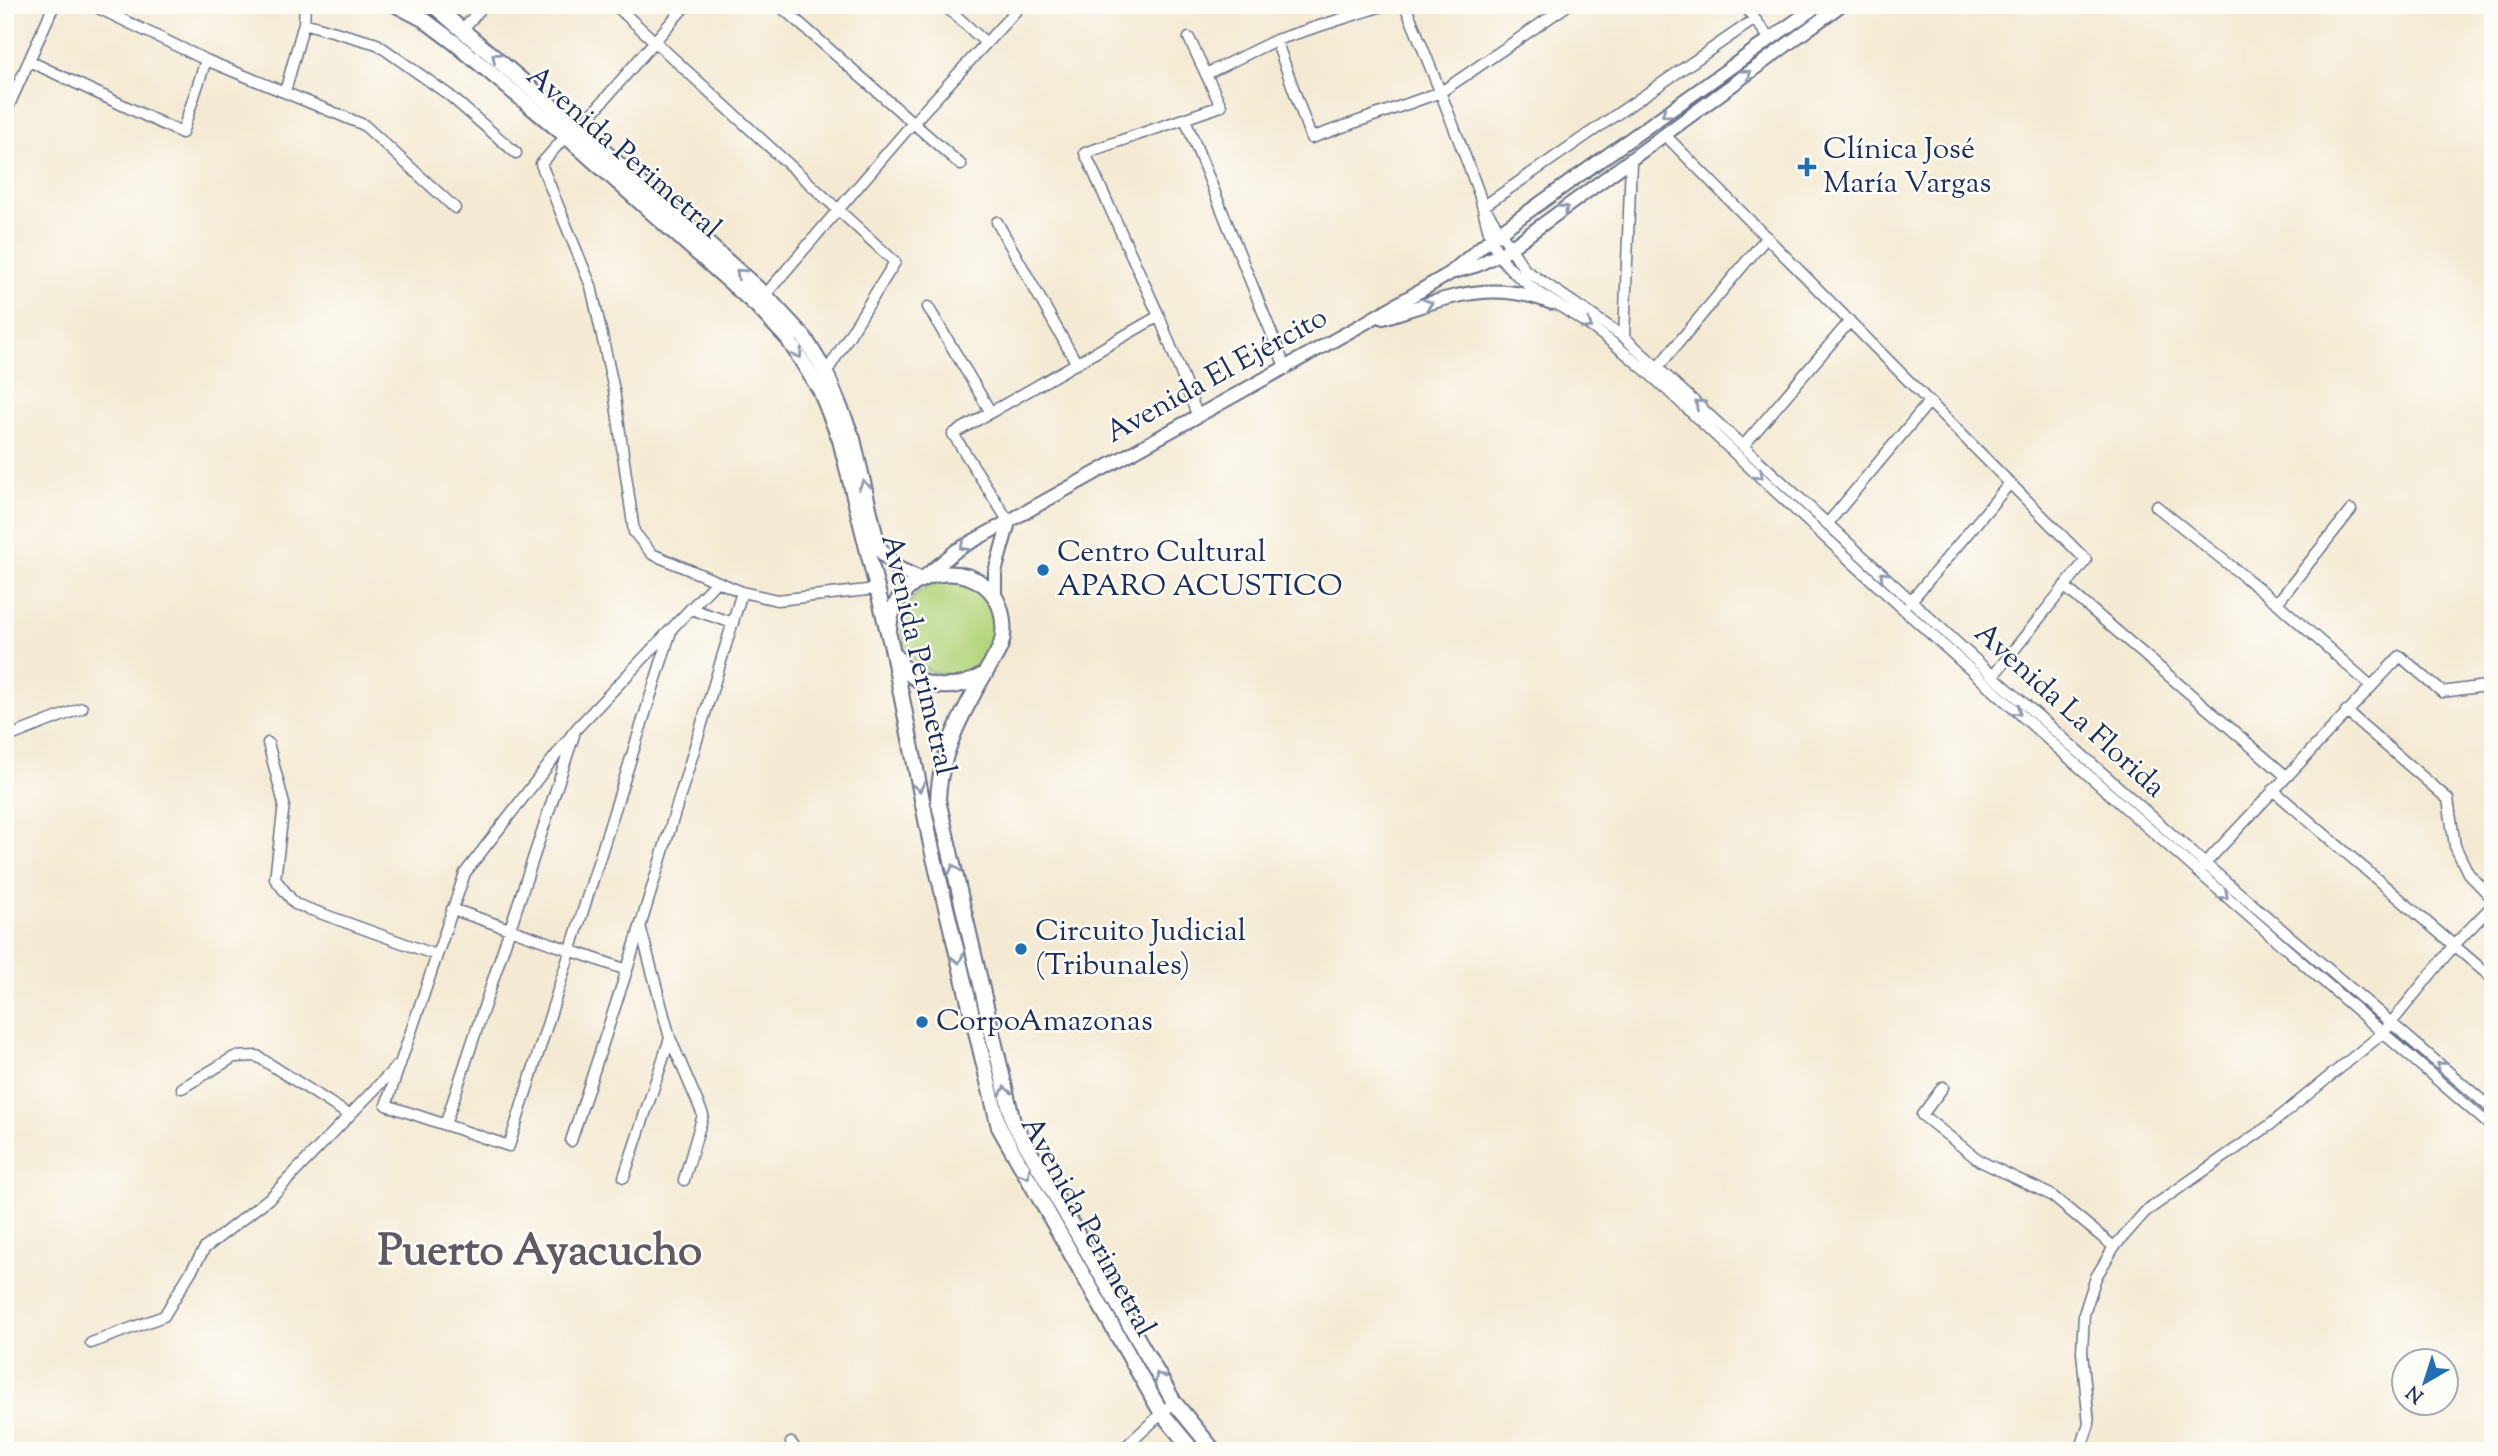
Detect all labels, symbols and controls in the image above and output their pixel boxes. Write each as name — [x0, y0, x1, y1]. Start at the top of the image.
one-way arrow — [491, 53, 504, 65]
street label: Avenida Perimetral — [516, 56, 730, 250]
one-way arrow — [1740, 70, 1752, 83]
one-way arrow — [1661, 105, 1674, 117]
place label: Clínica José María Vargas — [1823, 129, 1991, 206]
marker: Clínica José María Vargas — [1797, 157, 1817, 177]
one-way arrow — [1556, 205, 1569, 217]
one-way arrow — [735, 269, 748, 281]
street label: Avenida El Ejército — [1098, 297, 1336, 455]
one-way arrow — [1421, 298, 1434, 312]
one-way arrow — [1581, 317, 1594, 330]
one-way arrow — [789, 346, 802, 359]
one-way arrow — [1694, 400, 1707, 412]
one-way arrow — [1751, 467, 1764, 480]
one-way arrow — [858, 479, 872, 491]
street label: Avenida Perimetral — [868, 530, 966, 780]
place label: Centro Cultural APARO ACUSTICO — [1057, 532, 1343, 609]
one-way arrow — [959, 538, 971, 551]
marker: Centro Cultural APARO ACUSTICO — [1035, 562, 1051, 578]
one-way arrow — [1879, 572, 1892, 585]
street label: Avenida La Florida — [1964, 613, 2174, 809]
one-way arrow — [2009, 703, 2022, 715]
one-way arrow — [911, 781, 926, 793]
one-way arrow — [948, 863, 962, 875]
one-way arrow — [2216, 887, 2229, 899]
place label: Circuito Judicial (Tribunales) — [1035, 911, 1246, 988]
marker: Circuito Judicial (Tribunales) — [1013, 941, 1029, 957]
one-way arrow — [950, 953, 965, 965]
place label: CorpoAmazonas — [936, 1001, 1153, 1044]
marker: CorpoAmazonas — [914, 1014, 930, 1030]
one-way arrow — [2436, 1062, 2449, 1074]
one-way arrow — [999, 1085, 1014, 1097]
street label: Avenida Perimetral — [1009, 1109, 1165, 1345]
one-way arrow — [1018, 1167, 1031, 1180]
district label: Puerto Ayacucho — [378, 1222, 702, 1285]
north arrow — [2390, 1348, 2460, 1418]
one-way arrow — [1154, 1371, 1167, 1384]
text: N — [2401, 1378, 2430, 1409]

